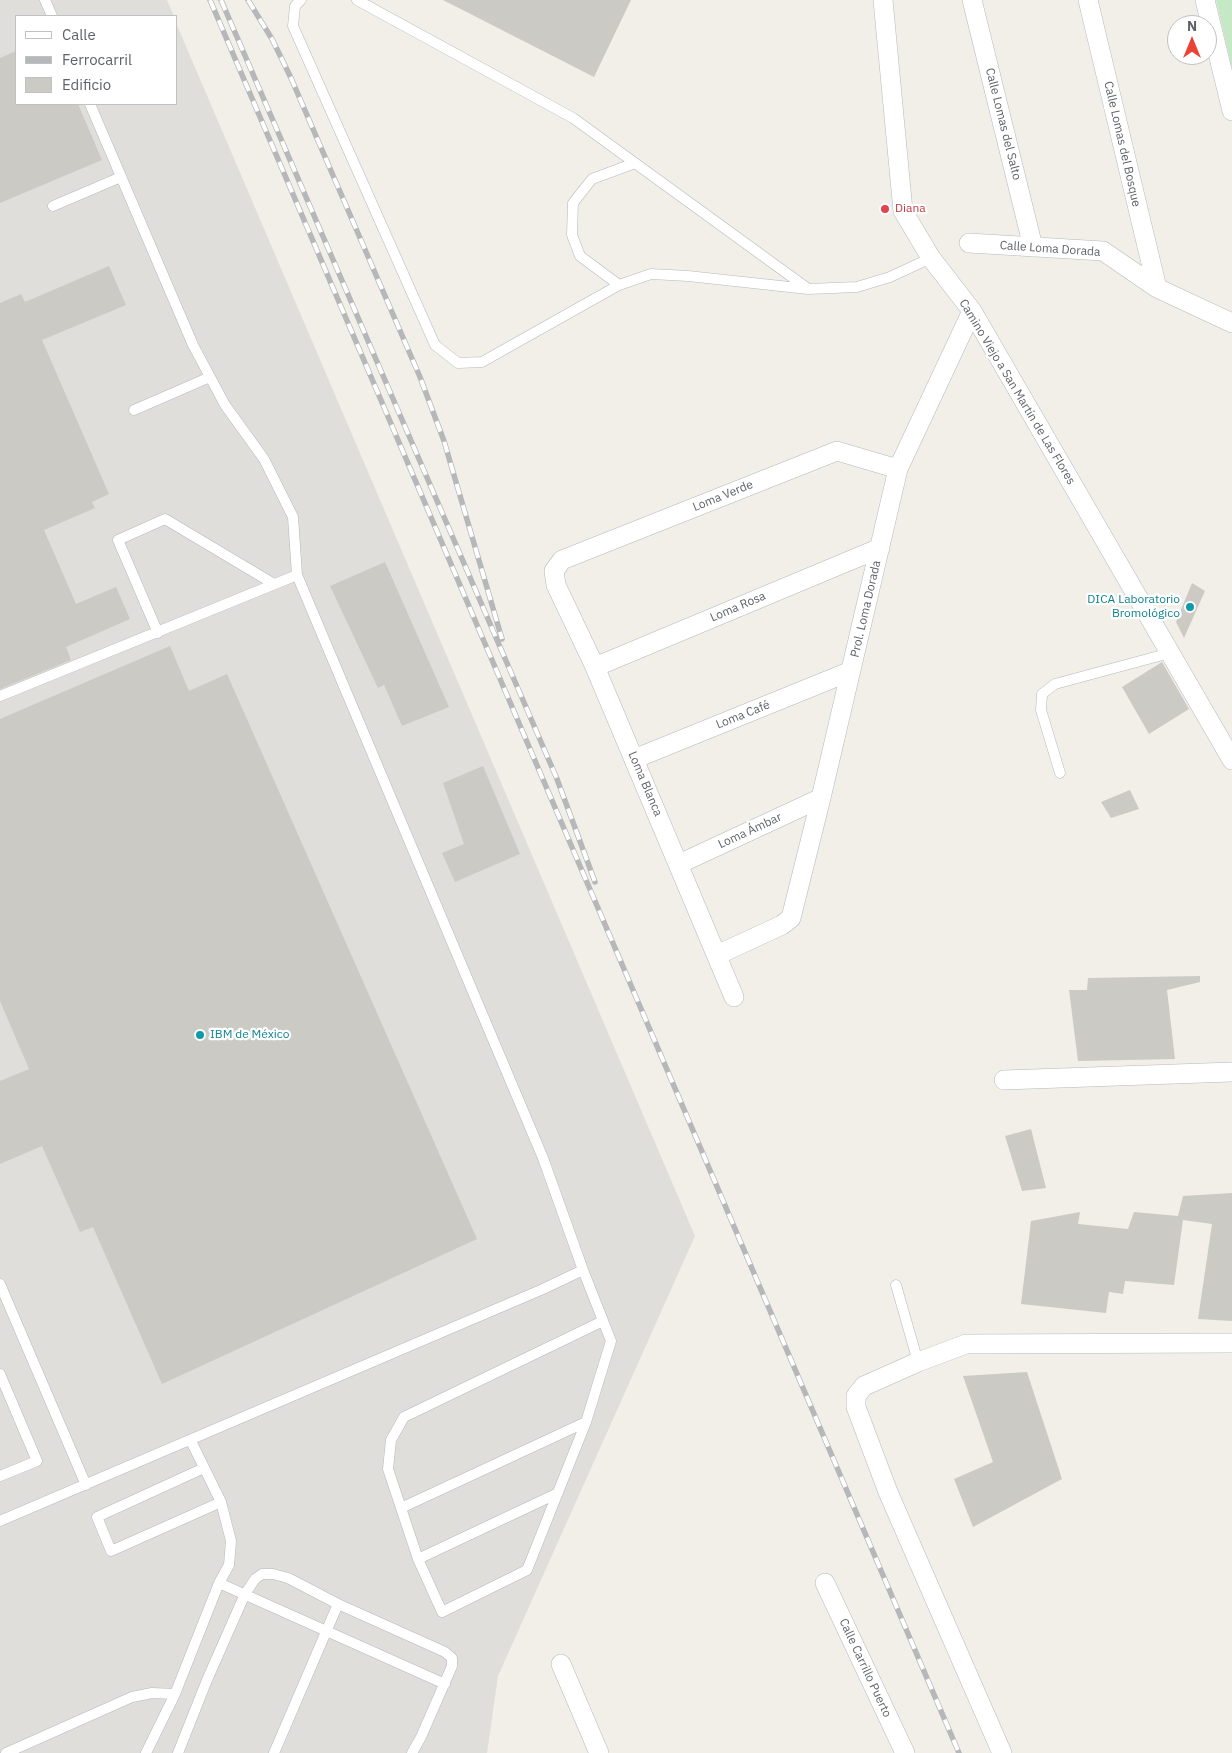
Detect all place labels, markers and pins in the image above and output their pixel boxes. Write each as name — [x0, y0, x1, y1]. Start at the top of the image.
place label: Diana — [895, 202, 926, 216]
marker: Diana — [879, 203, 891, 215]
place label: DICA Laboratorio Bromológico — [1087, 593, 1180, 621]
marker: DICA Laboratorio Bromológico — [1184, 601, 1196, 613]
place label: IBM de México — [210, 1028, 290, 1042]
marker: IBM de México — [194, 1029, 206, 1041]

